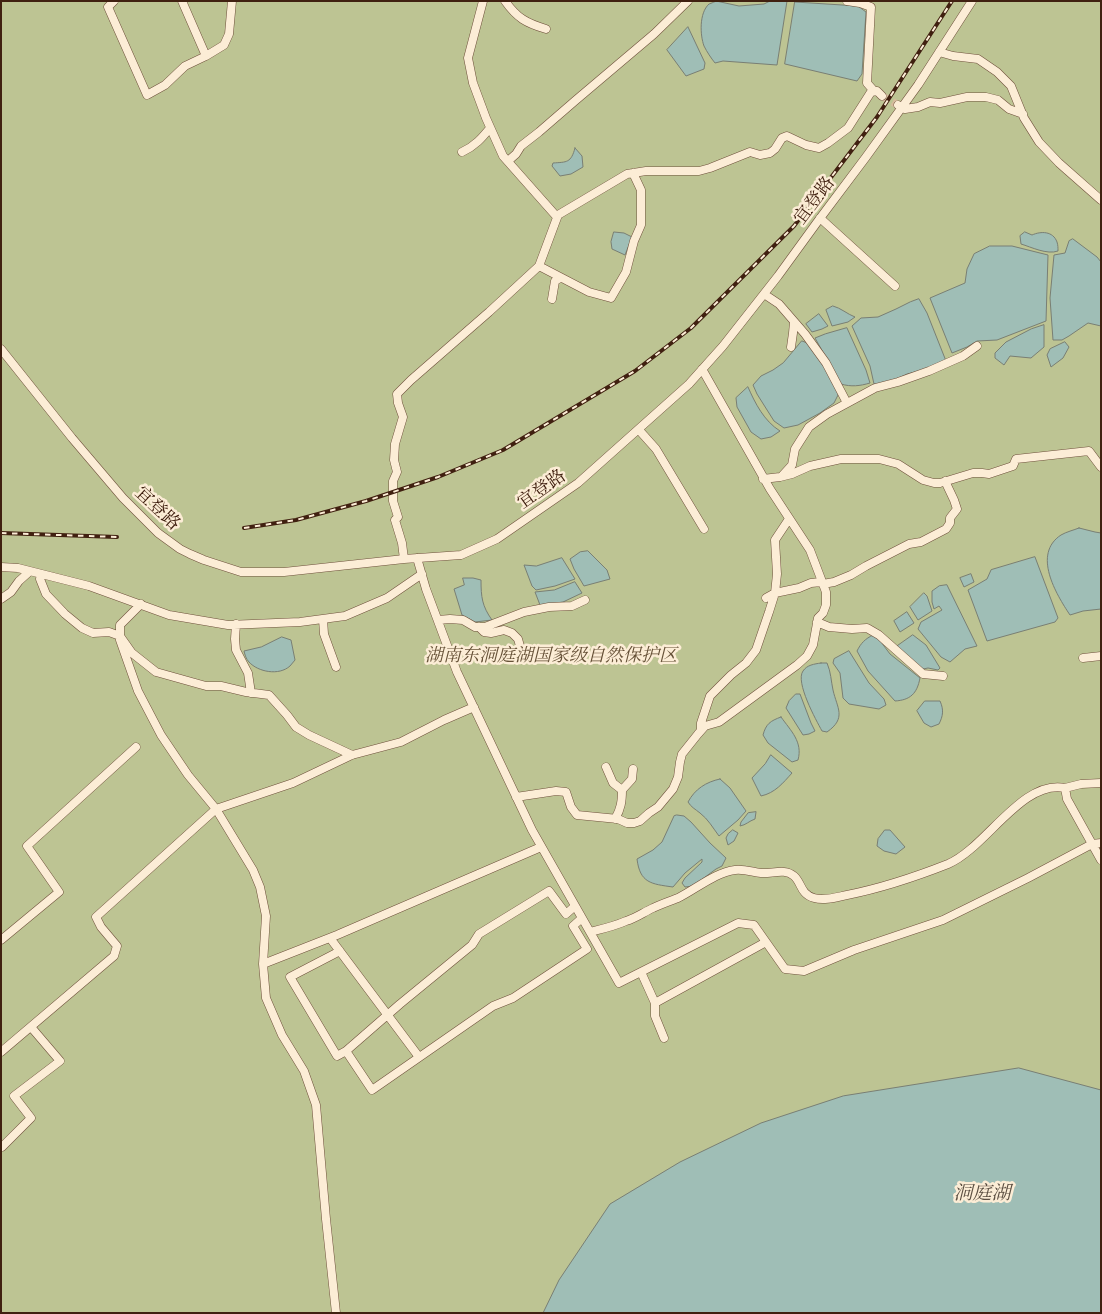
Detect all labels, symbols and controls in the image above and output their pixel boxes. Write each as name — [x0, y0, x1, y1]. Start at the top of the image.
street label: 宜登路 — [790, 173, 840, 229]
street label: 宜登路 — [514, 466, 570, 514]
street label: 宜登路 — [130, 483, 184, 535]
park label: 湖南东洞庭湖国家级自然保护区 — [425, 646, 677, 668]
water label: 洞庭湖 — [954, 1183, 1010, 1205]

